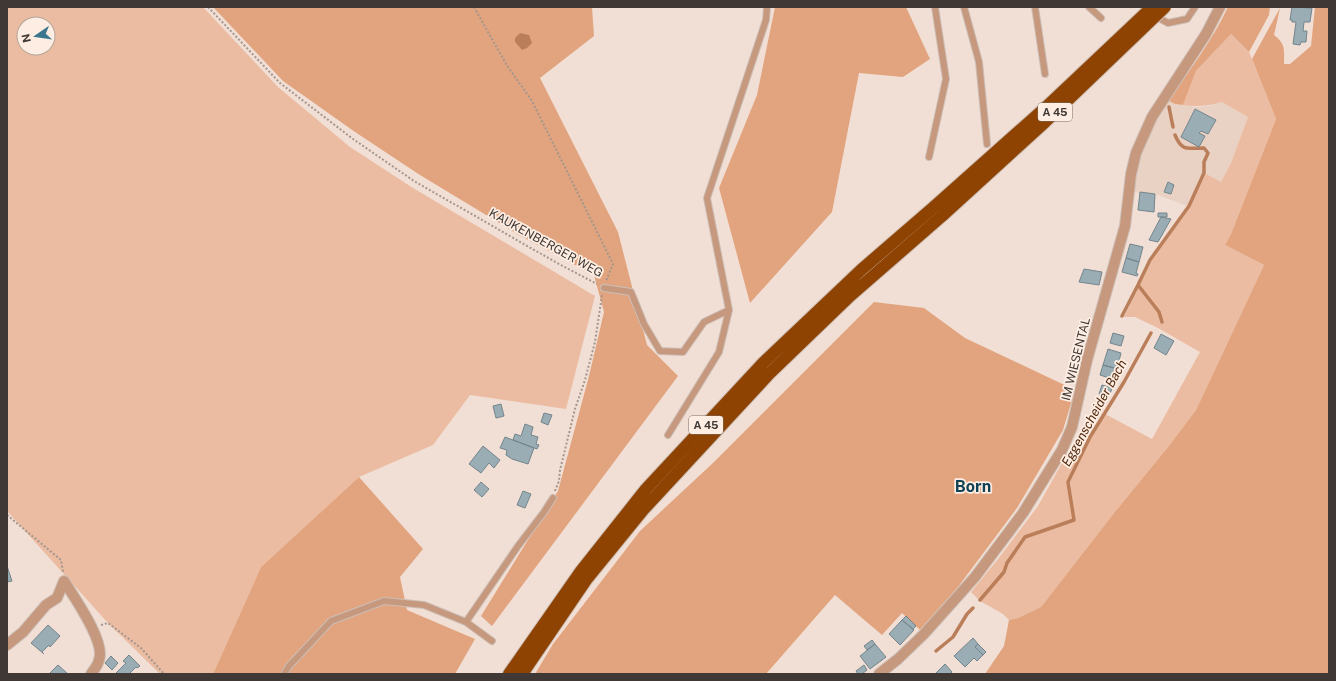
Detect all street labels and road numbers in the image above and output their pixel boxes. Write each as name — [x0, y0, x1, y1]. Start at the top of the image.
road number: A 45 — [1038, 103, 1072, 121]
street label: KAUKENBERGER WEG — [487, 206, 605, 280]
street label: IM WIESENTAL — [1059, 316, 1093, 402]
road number: A 45 — [689, 416, 723, 434]

